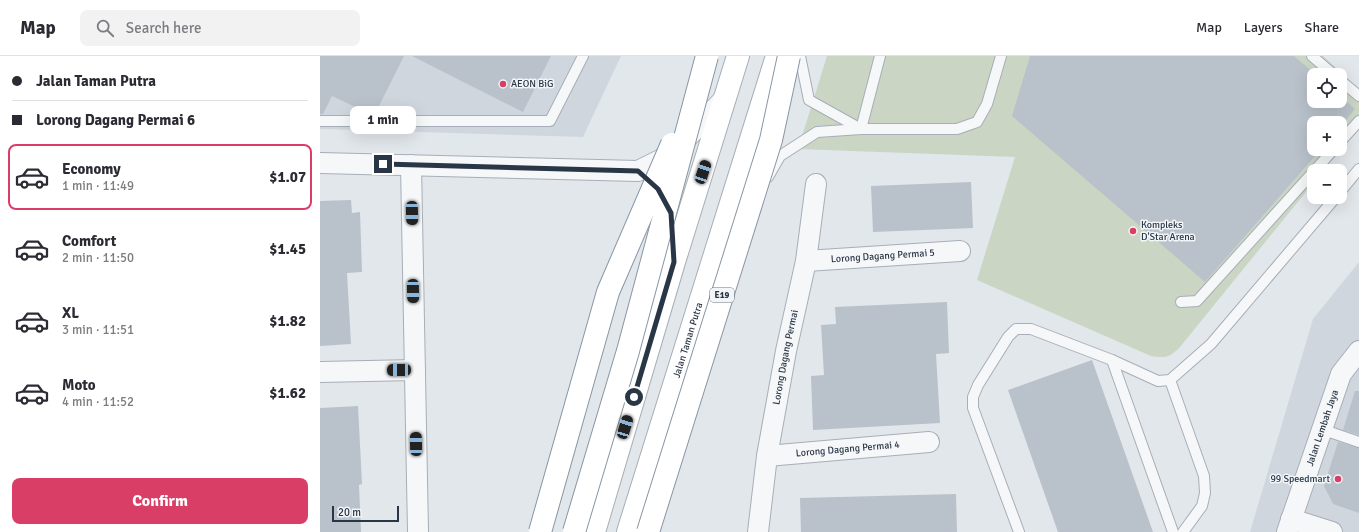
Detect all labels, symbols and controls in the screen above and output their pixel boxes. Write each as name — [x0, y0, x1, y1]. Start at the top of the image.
search box — [80, 10, 360, 46]
text: Map — [20, 16, 56, 40]
icon: search — [94, 17, 116, 39]
text: Search here — [126, 19, 201, 37]
text: Map — [1196, 19, 1222, 36]
text: Layers — [1244, 19, 1283, 36]
text: Share — [1305, 19, 1339, 36]
map controls — [1307, 68, 1347, 204]
button: locate — [1307, 68, 1347, 108]
text: Jalan Taman Putra — [36, 72, 156, 90]
place label: AEON BiG — [511, 78, 553, 90]
marker: AEON BiG — [498, 79, 508, 89]
callout: 1 min — [350, 106, 416, 134]
text: Lorong Dagang Permai 6 — [36, 111, 195, 129]
text: 1 min — [367, 112, 399, 128]
button: + — [1307, 116, 1347, 156]
route end — [374, 155, 392, 173]
icon: car — [14, 159, 50, 195]
car — [694, 159, 712, 185]
text: Economy — [62, 160, 121, 178]
button: − — [1307, 164, 1347, 204]
text: $1.07 — [269, 168, 306, 186]
text: 1 min · 11:49 — [62, 178, 134, 194]
car — [406, 201, 418, 225]
place label: Kompleks D'Star Arena — [1141, 219, 1195, 243]
marker: Kompleks D'Star Arena — [1128, 226, 1138, 236]
icon: car — [14, 231, 50, 267]
text: Comfort — [62, 232, 116, 250]
text: $1.45 — [269, 240, 306, 258]
street label: Lorong Dagang Permai 5 — [831, 247, 935, 265]
text: 2 min · 11:50 — [62, 250, 134, 266]
car — [407, 279, 419, 303]
road number: E19 — [710, 288, 734, 302]
street label: Jalan Taman Putra — [671, 301, 705, 379]
icon: car — [14, 303, 50, 339]
text: XL — [62, 304, 79, 322]
street label: Lorong Dagang Permai — [770, 309, 801, 406]
text: $1.82 — [269, 312, 306, 330]
text: 3 min · 11:51 — [62, 322, 134, 338]
car — [387, 364, 411, 376]
icon: car — [14, 375, 50, 411]
text: Moto — [62, 376, 96, 394]
text: $1.62 — [269, 384, 306, 402]
route start — [625, 388, 643, 406]
street label: Jalan Lembah Jaya — [1304, 388, 1341, 468]
text: 4 min · 11:52 — [62, 394, 134, 410]
car — [616, 414, 634, 440]
car — [410, 432, 422, 456]
street label: Lorong Dagang Permai 4 — [795, 439, 901, 459]
place label: 99 Speedmart — [1270, 473, 1330, 485]
marker: 99 Speedmart — [1333, 474, 1343, 484]
button: Confirm — [12, 478, 308, 524]
scale bar — [332, 504, 399, 523]
text: 20 m — [338, 506, 361, 519]

